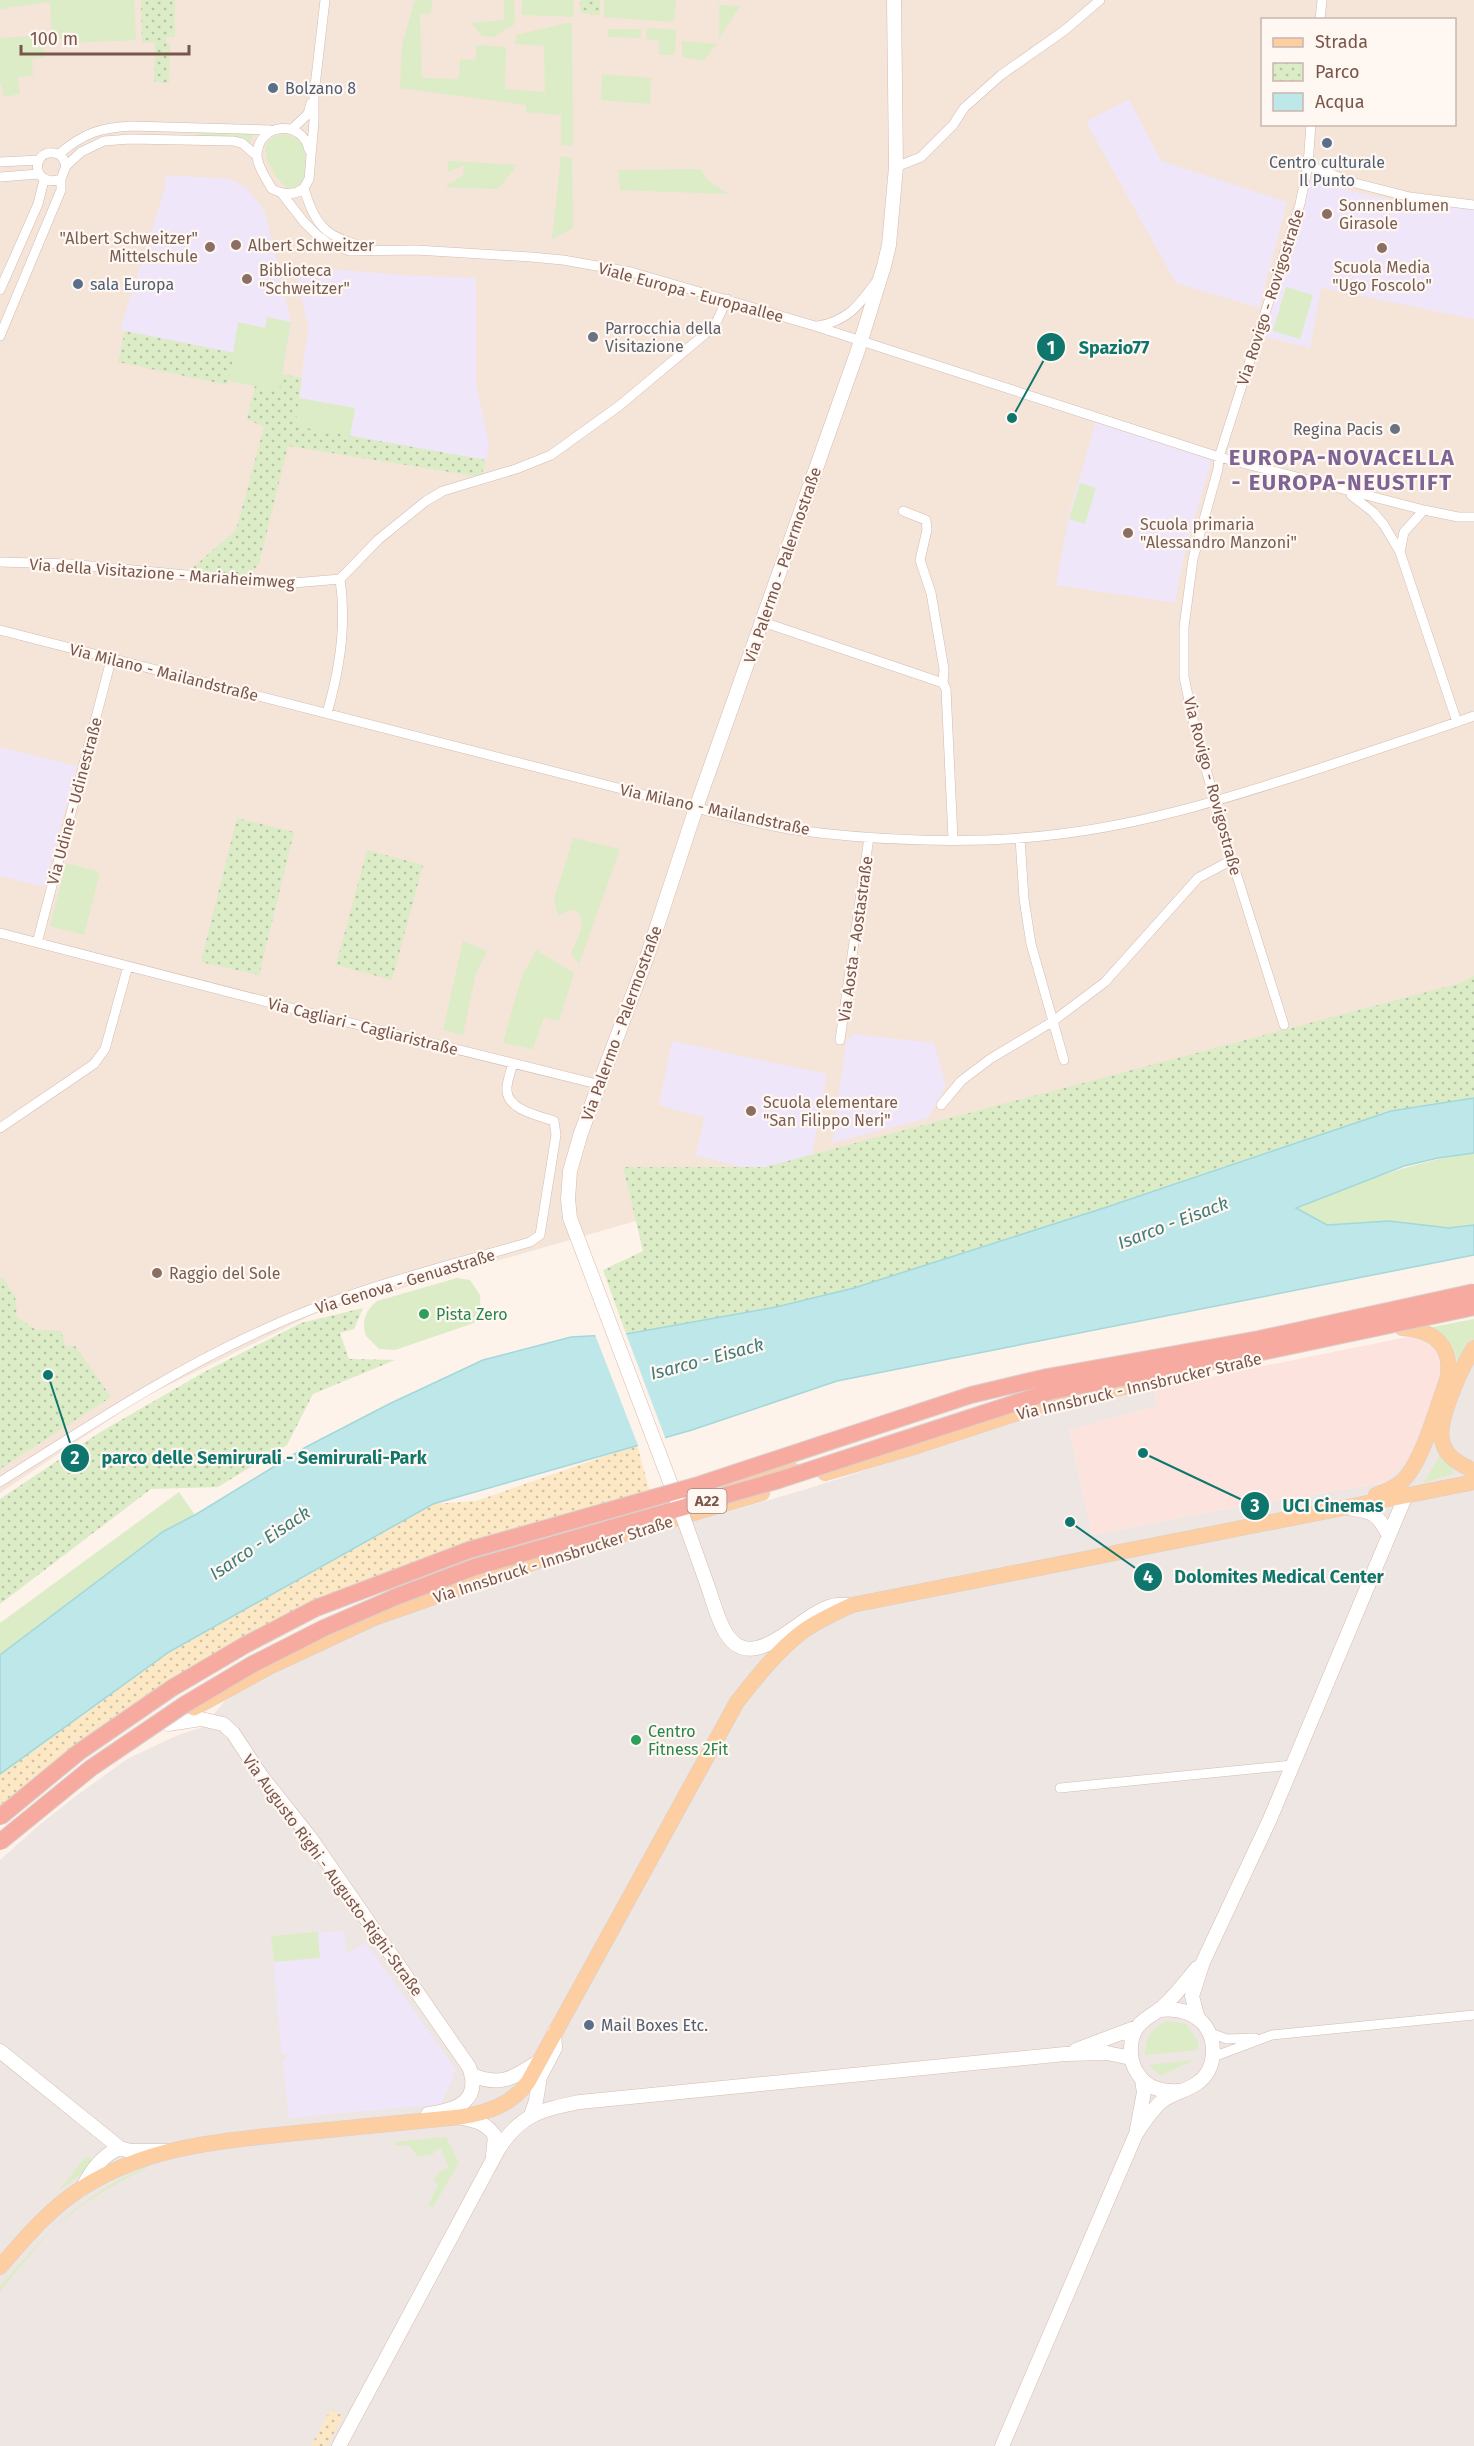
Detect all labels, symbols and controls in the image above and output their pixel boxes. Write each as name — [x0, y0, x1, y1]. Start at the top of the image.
scale bar — [21, 18, 189, 56]
legend — [1261, 18, 1456, 126]
text: 100 m — [30, 28, 78, 50]
text: Strada — [1315, 31, 1368, 53]
text: Parco — [1315, 61, 1359, 83]
place label: Bolzano 8 — [285, 79, 356, 98]
marker: Bolzano 8 — [266, 81, 280, 95]
text: Acqua — [1315, 91, 1365, 113]
marker: Centro culturale Il Punto — [1320, 136, 1334, 150]
place label: Centro culturale Il Punto — [1269, 153, 1385, 190]
place label: Sonnenblumen Girasole — [1339, 196, 1449, 233]
street label: Via Rovigo - Rovigostraße — [1233, 207, 1308, 388]
marker: Sonnenblumen Girasole — [1320, 207, 1334, 221]
place label: "Albert Schweitzer" Mittelschule — [59, 229, 198, 266]
place label: Albert Schweitzer — [248, 236, 375, 255]
marker: Albert Schweitzer — [229, 238, 243, 252]
marker: "Albert Schweitzer" Mittelschule — [203, 240, 217, 254]
marker: Scuola Media "Ugo Foscolo" — [1375, 241, 1389, 255]
place label: Scuola Media "Ugo Foscolo" — [1332, 258, 1432, 295]
street label: Viale Europa - Europaallee — [596, 259, 786, 326]
place label: Biblioteca "Schweitzer" — [259, 261, 350, 298]
marker: Biblioteca "Schweitzer" — [240, 272, 254, 286]
place label: sala Europa — [90, 275, 174, 294]
marker: sala Europa — [71, 277, 85, 291]
place label: Parrocchia della Visitazione — [605, 319, 721, 356]
callout: Spazio77 — [1036, 329, 1161, 365]
marker: Parrocchia della Visitazione — [586, 330, 600, 344]
text: 1 — [1047, 337, 1055, 359]
text: Spazio77 — [1079, 337, 1150, 359]
place label: Regina Pacis — [1293, 420, 1383, 439]
marker: Regina Pacis — [1388, 422, 1402, 436]
district label: EUROPA-NOVACELLA - EUROPA-NEUSTIFT — [1229, 444, 1455, 496]
street label: Via Palermo - Palermostraße — [740, 465, 825, 666]
place label: Scuola primaria "Alessandro Manzoni" — [1140, 515, 1297, 552]
marker: Scuola primaria "Alessandro Manzoni" — [1121, 526, 1135, 540]
street label: Via della Visitazione - Mariaheimweg — [29, 555, 296, 592]
street label: Via Milano - Mailandstraße — [67, 640, 260, 705]
street label: Via Rovigo - Rovigostraße — [1180, 695, 1246, 877]
street label: Via Udine - Udinestraße — [43, 715, 106, 887]
street label: Via Milano - Mailandstraße — [618, 780, 812, 839]
street label: Via Aosta - Aostastraße — [834, 855, 877, 1023]
street label: Via Palermo - Palermostraße — [577, 923, 666, 1123]
street label: Via Cagliari - Cagliaristraße — [266, 994, 460, 1059]
place label: Scuola elementare "San Filippo Neri" — [763, 1093, 898, 1130]
marker: Scuola elementare "San Filippo Neri" — [744, 1104, 758, 1118]
water label: Isarco - Eisack — [1115, 1192, 1232, 1254]
street label: Via Genova - Genuastraße — [313, 1245, 497, 1318]
place label: Raggio del Sole — [169, 1264, 280, 1283]
marker: Raggio del Sole — [150, 1266, 164, 1280]
place label: Pista Zero — [436, 1305, 508, 1324]
marker: Pista Zero — [417, 1307, 431, 1321]
water label: Isarco - Eisack — [648, 1333, 766, 1385]
street label: Via Innsbruck - Innsbrucker Straße — [1015, 1349, 1263, 1424]
callout: parco delle Semirurali - Semirurali-Park — [60, 1440, 439, 1476]
text: 2 — [70, 1447, 80, 1469]
text: parco delle Semirurali - Semirurali-Park — [101, 1447, 428, 1469]
callout: UCI Cinemas — [1240, 1488, 1395, 1524]
road number: A22 — [688, 1489, 726, 1513]
text: 3 — [1249, 1495, 1260, 1517]
text: UCI Cinemas — [1283, 1495, 1384, 1517]
water label: Isarco - Eisack — [206, 1501, 315, 1585]
street label: Via Innsbruck - Innsbrucker Straße — [431, 1512, 675, 1607]
callout: Dolomites Medical Center — [1133, 1559, 1396, 1595]
text: 4 — [1143, 1566, 1153, 1588]
text: Dolomites Medical Center — [1174, 1566, 1385, 1588]
place label: Centro Fitness 2Fit — [648, 1722, 728, 1759]
marker: Centro Fitness 2Fit — [629, 1733, 643, 1747]
street label: Via Augusto Righi - Augusto-Righi-Straße — [238, 1751, 427, 2000]
place label: Mail Boxes Etc. — [601, 2016, 708, 2035]
marker: Mail Boxes Etc. — [582, 2018, 596, 2032]

